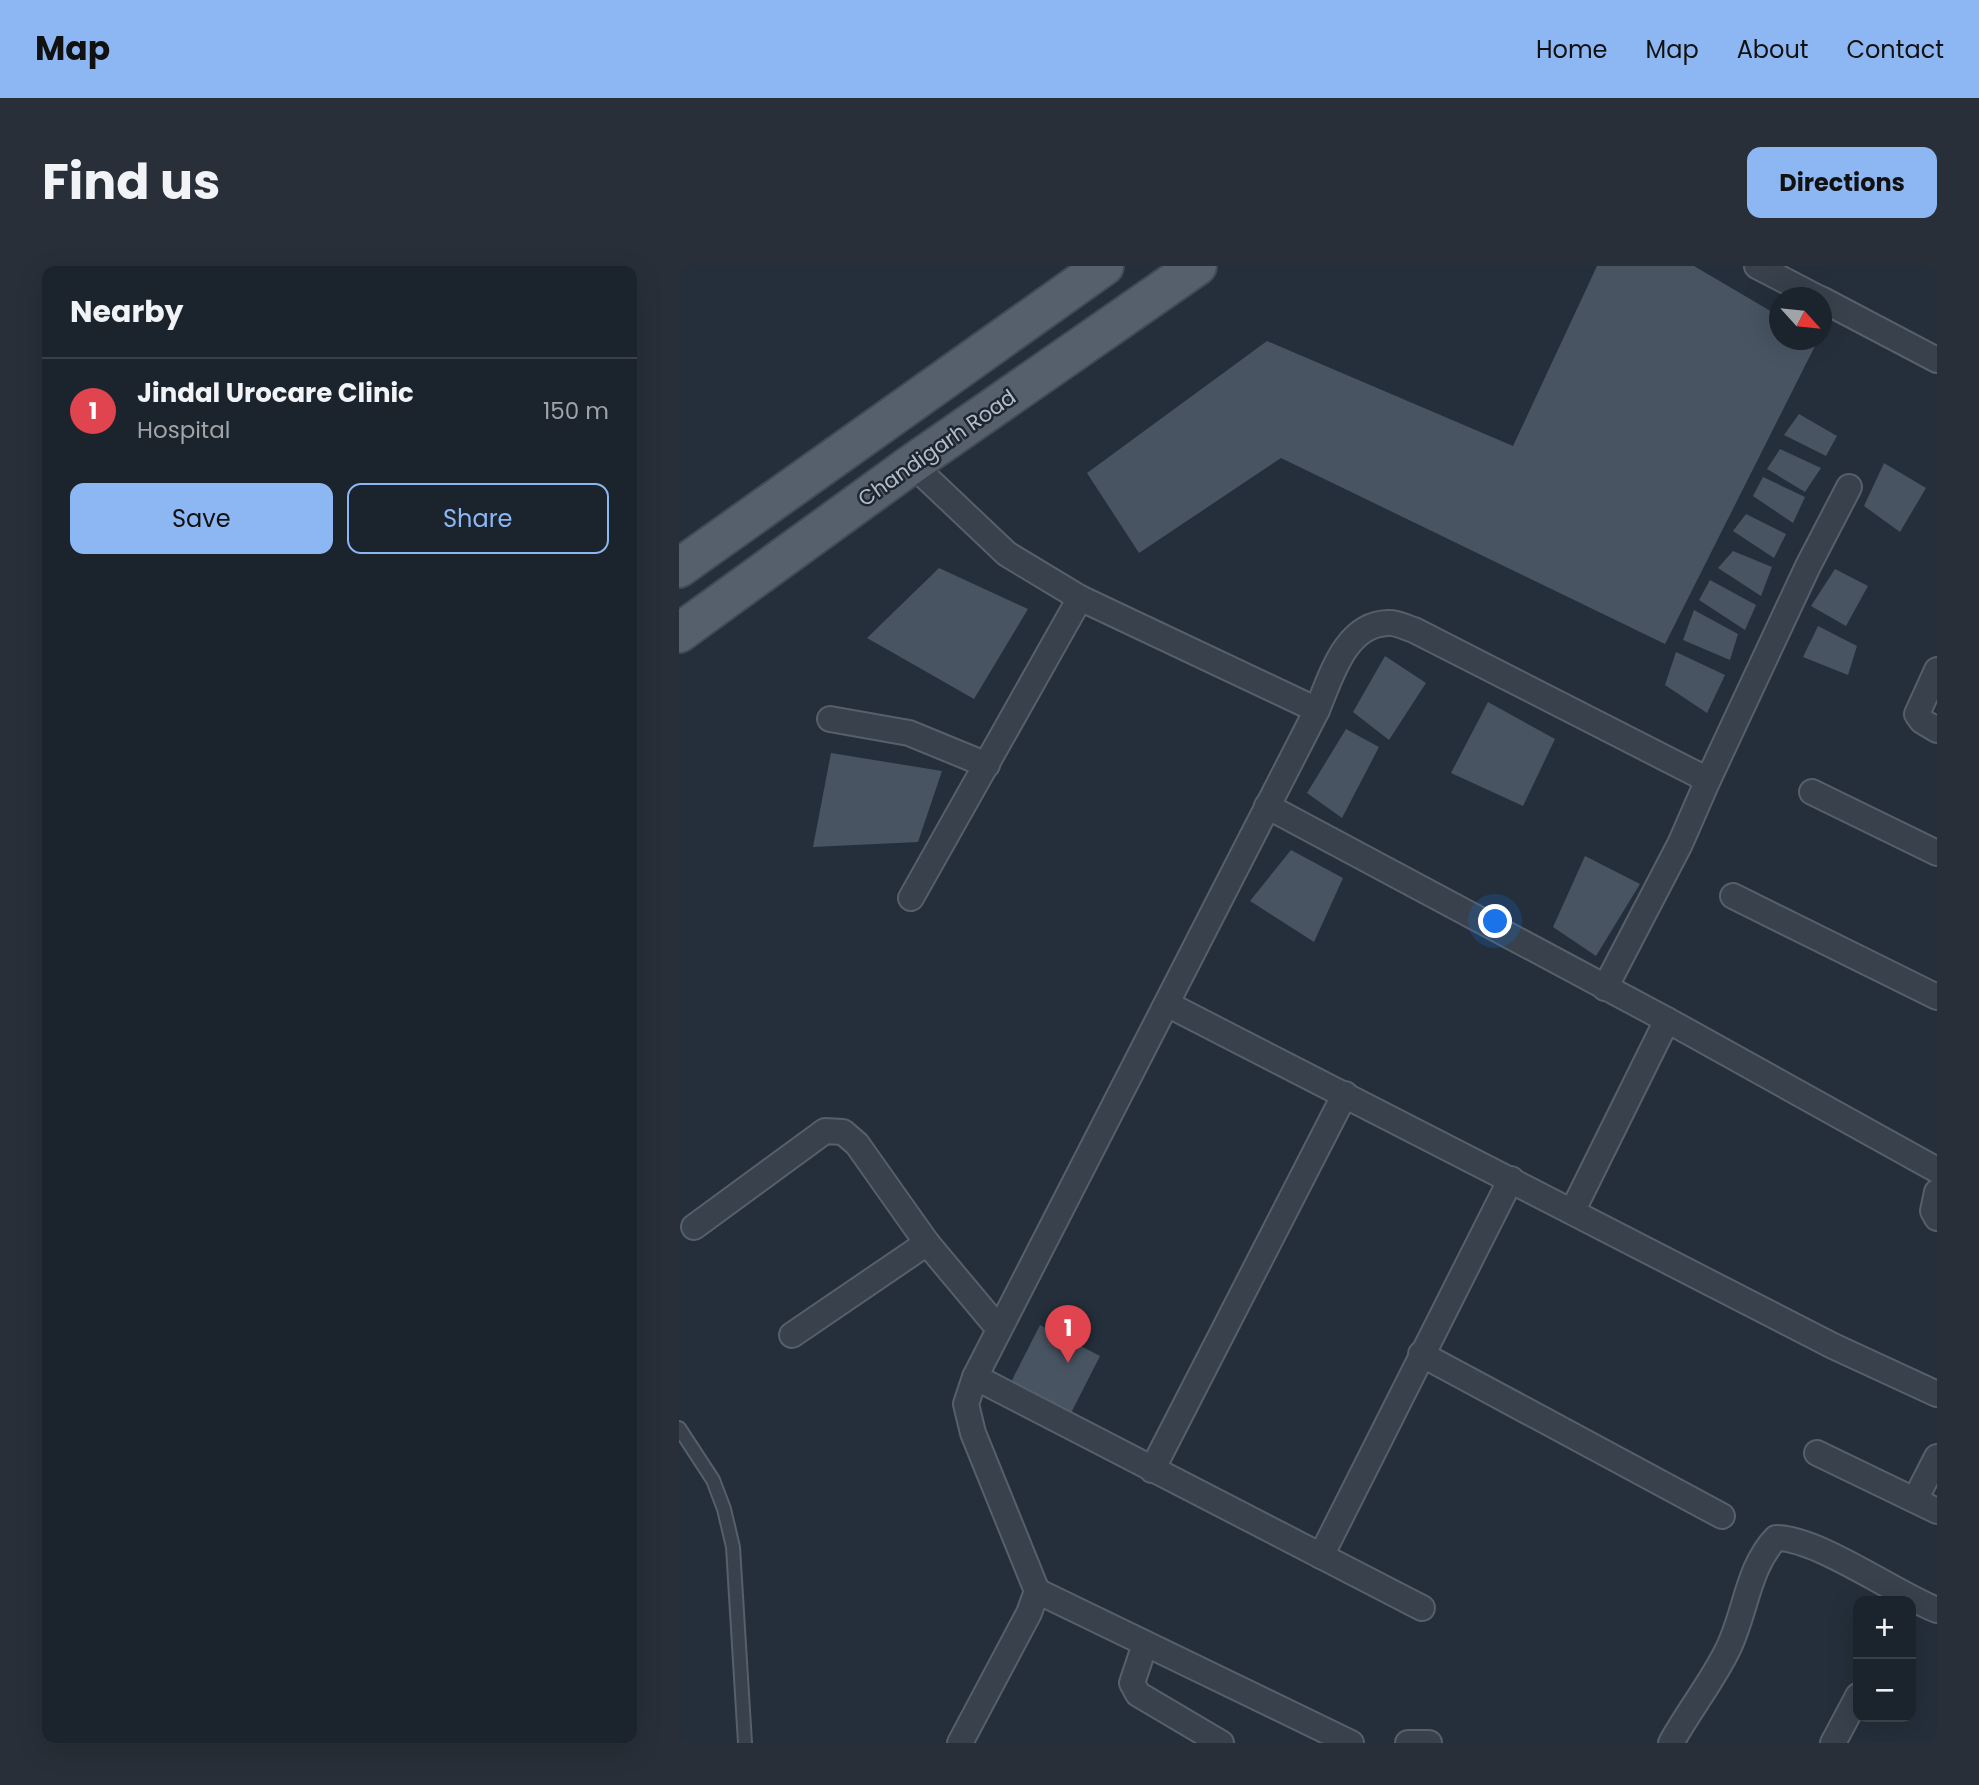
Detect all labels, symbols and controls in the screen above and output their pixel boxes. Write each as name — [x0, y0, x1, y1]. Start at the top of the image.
text: Map — [35, 25, 110, 72]
text: Home — [1536, 33, 1608, 66]
text: Map — [1646, 33, 1699, 66]
text: About — [1737, 33, 1808, 66]
text: Contact — [1846, 33, 1944, 66]
button: Directions — [1747, 147, 1937, 218]
text: Find us — [42, 148, 220, 216]
north arrow — [1769, 287, 1832, 350]
text: Nearby — [70, 290, 184, 333]
text: Jindal Urocare Clinic — [137, 375, 414, 411]
street label: Chandigarh Road — [852, 382, 1021, 513]
text: 1 — [89, 395, 97, 427]
text: 150 m — [543, 395, 609, 427]
text: Hospital — [137, 414, 230, 446]
button: Save — [70, 483, 333, 554]
button: Share — [347, 483, 609, 554]
your location — [1478, 904, 1512, 938]
pin: 1 — [1045, 1305, 1091, 1363]
map controls — [1853, 1596, 1916, 1722]
button: + — [1853, 1596, 1916, 1659]
button: − — [1853, 1659, 1916, 1722]

